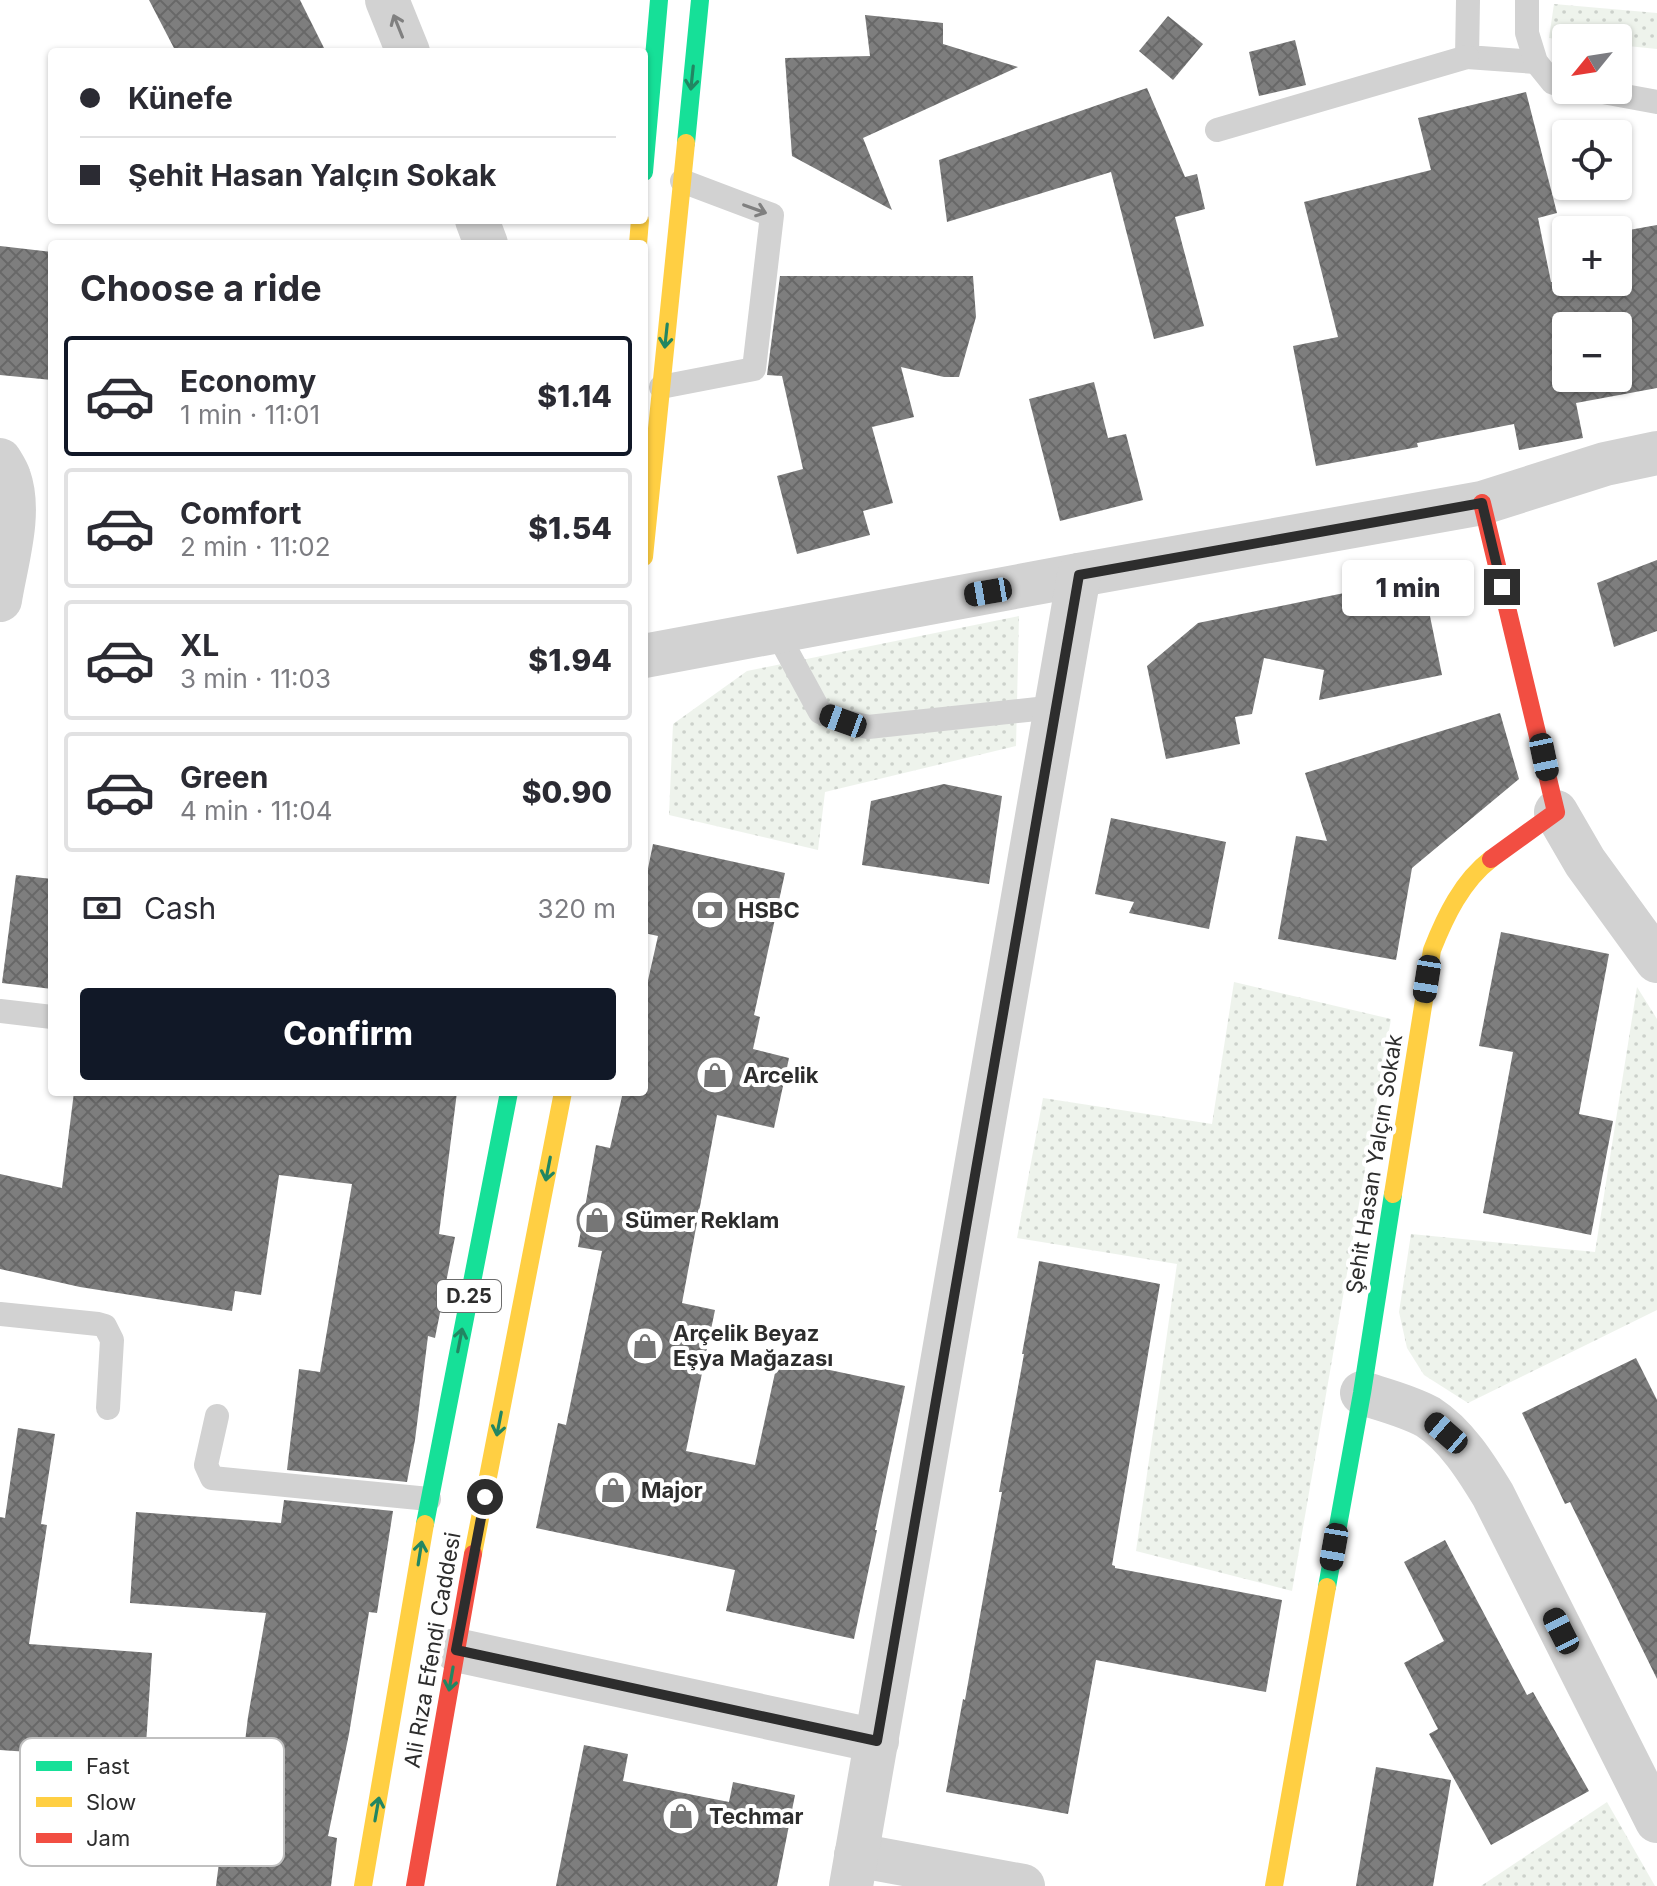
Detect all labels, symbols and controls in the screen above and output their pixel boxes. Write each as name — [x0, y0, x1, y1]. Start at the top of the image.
one-way arrow — [390, 14, 404, 39]
north arrow — [1552, 24, 1632, 104]
map controls — [1552, 24, 1632, 392]
one-way arrow — [685, 64, 700, 91]
text: Künefe — [128, 80, 233, 116]
button: locate — [1552, 120, 1632, 200]
text: Şehit Hasan Yalçın Sokak — [128, 157, 497, 193]
one-way arrow — [742, 202, 767, 217]
button: + — [1552, 216, 1632, 296]
text: Choose a ride — [80, 266, 322, 310]
button: − — [1552, 312, 1632, 392]
one-way arrow — [659, 322, 674, 349]
icon: car — [84, 360, 156, 432]
text: Economy — [180, 363, 316, 399]
text: $1.14 — [537, 378, 612, 414]
text: 1 min · 11:01 — [180, 399, 320, 430]
icon: car — [84, 492, 156, 564]
text: Comfort — [180, 495, 301, 531]
text: $1.54 — [528, 510, 612, 546]
text: 2 min · 11:02 — [180, 531, 331, 562]
callout: 1 min — [1342, 559, 1474, 615]
route end — [1484, 569, 1520, 605]
text: 1 min — [1375, 572, 1441, 603]
car — [962, 576, 1014, 608]
icon: car — [84, 624, 156, 696]
text: XL — [180, 627, 219, 663]
text: $1.94 — [528, 642, 612, 678]
text: 3 min · 11:03 — [180, 663, 331, 694]
car — [816, 702, 870, 740]
car — [1527, 731, 1561, 783]
icon: car — [84, 756, 156, 828]
text: Green — [180, 759, 268, 795]
text: $0.90 — [522, 774, 612, 810]
text: 4 min · 11:04 — [180, 795, 333, 826]
icon: cash — [80, 886, 124, 930]
bank icon: HSBC — [689, 889, 731, 931]
text: Cash — [144, 890, 216, 926]
text: 320 m — [538, 893, 616, 924]
place label: HSBC — [738, 897, 800, 923]
car — [1411, 953, 1443, 1005]
button: Confirm — [80, 988, 616, 1080]
street label: Şehit Hasan Yalçın Sokak — [1341, 1032, 1407, 1296]
shop icon: Arcelik — [694, 1054, 736, 1096]
place label: Arcelik — [743, 1062, 819, 1088]
one-way arrow — [540, 1155, 555, 1181]
shop icon: Sümer Reklam — [576, 1199, 618, 1241]
place label: Sümer Reklam — [625, 1207, 779, 1233]
road number: D.25 — [437, 1280, 501, 1312]
place label: Arçelik Beyaz Eşya Mağazası — [673, 1320, 833, 1371]
shop icon: Arçelik Beyaz Eşya Mağazası — [624, 1325, 666, 1367]
one-way arrow — [453, 1328, 468, 1354]
car — [1420, 1408, 1472, 1458]
one-way arrow — [490, 1411, 505, 1436]
shop icon: Major — [592, 1469, 634, 1511]
place label: Major — [641, 1477, 703, 1503]
route start — [467, 1479, 503, 1515]
car — [1318, 1521, 1350, 1573]
street label: Ali Rıza Efendi Caddesi — [398, 1530, 466, 1770]
one-way arrow — [414, 1541, 429, 1566]
car — [1539, 1604, 1583, 1658]
one-way arrow — [442, 1666, 457, 1692]
legend — [20, 1738, 284, 1866]
text: Fast — [86, 1753, 130, 1779]
text: Slow — [86, 1789, 136, 1815]
shop icon: Techmar — [660, 1795, 702, 1837]
one-way arrow — [370, 1797, 385, 1822]
place label: Techmar — [709, 1803, 804, 1829]
text: Jam — [86, 1825, 130, 1851]

